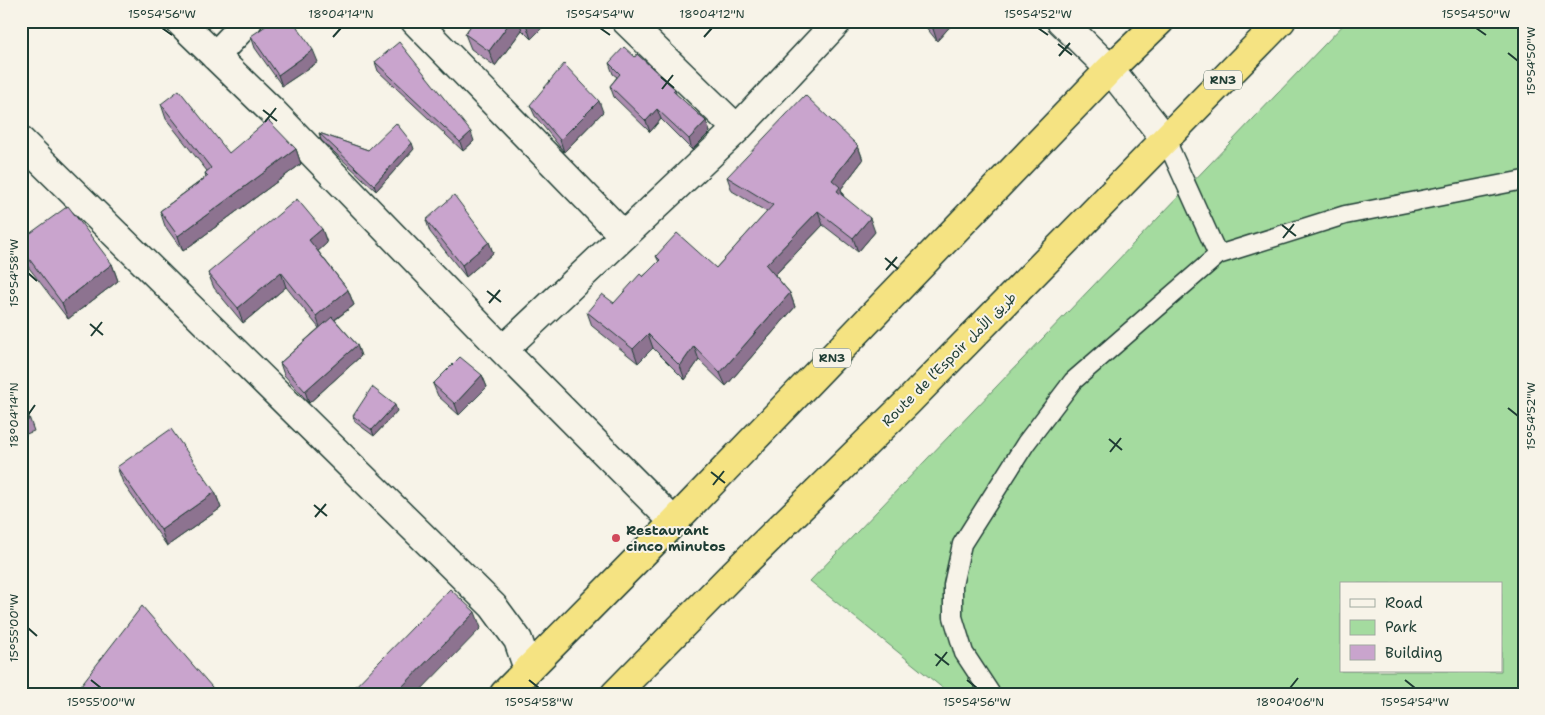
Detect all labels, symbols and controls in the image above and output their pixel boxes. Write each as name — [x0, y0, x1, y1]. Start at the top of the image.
text: 15°54'56"W — [128, 6, 196, 22]
text: 18°04'14"N — [308, 6, 374, 22]
text: 15°54'54"W — [566, 6, 634, 22]
text: 18°04'12"N — [679, 6, 745, 22]
text: 15°54'52"W — [1004, 6, 1072, 22]
text: 15°54'50"W — [1442, 6, 1511, 22]
text: 15°54'50"W — [1523, 27, 1539, 96]
road number: RN3 — [1204, 70, 1242, 90]
text: 15°54'58"W — [6, 239, 22, 307]
street label: Route de l’Espoir طريق الأمل — [878, 288, 1020, 430]
road number: RN3 — [813, 348, 851, 368]
text: 18°04'14"N — [6, 382, 22, 448]
text: 15°54'52"W — [1523, 382, 1539, 450]
place label: Restaurant cinco minutos — [626, 521, 726, 555]
marker: Restaurant cinco minutos — [610, 532, 622, 544]
legend — [1340, 582, 1502, 672]
text: Road — [1385, 593, 1423, 613]
text: 15°55'00"W — [6, 594, 22, 662]
text: Park — [1385, 617, 1417, 637]
text: Building — [1385, 643, 1442, 663]
text: 15°55'00"W — [67, 694, 135, 710]
text: 15°54'58"W — [505, 694, 573, 710]
text: 15°54'56"W — [943, 694, 1011, 710]
text: 18°04'06"N — [1256, 694, 1324, 710]
text: 15°54'54"W — [1381, 694, 1449, 710]

